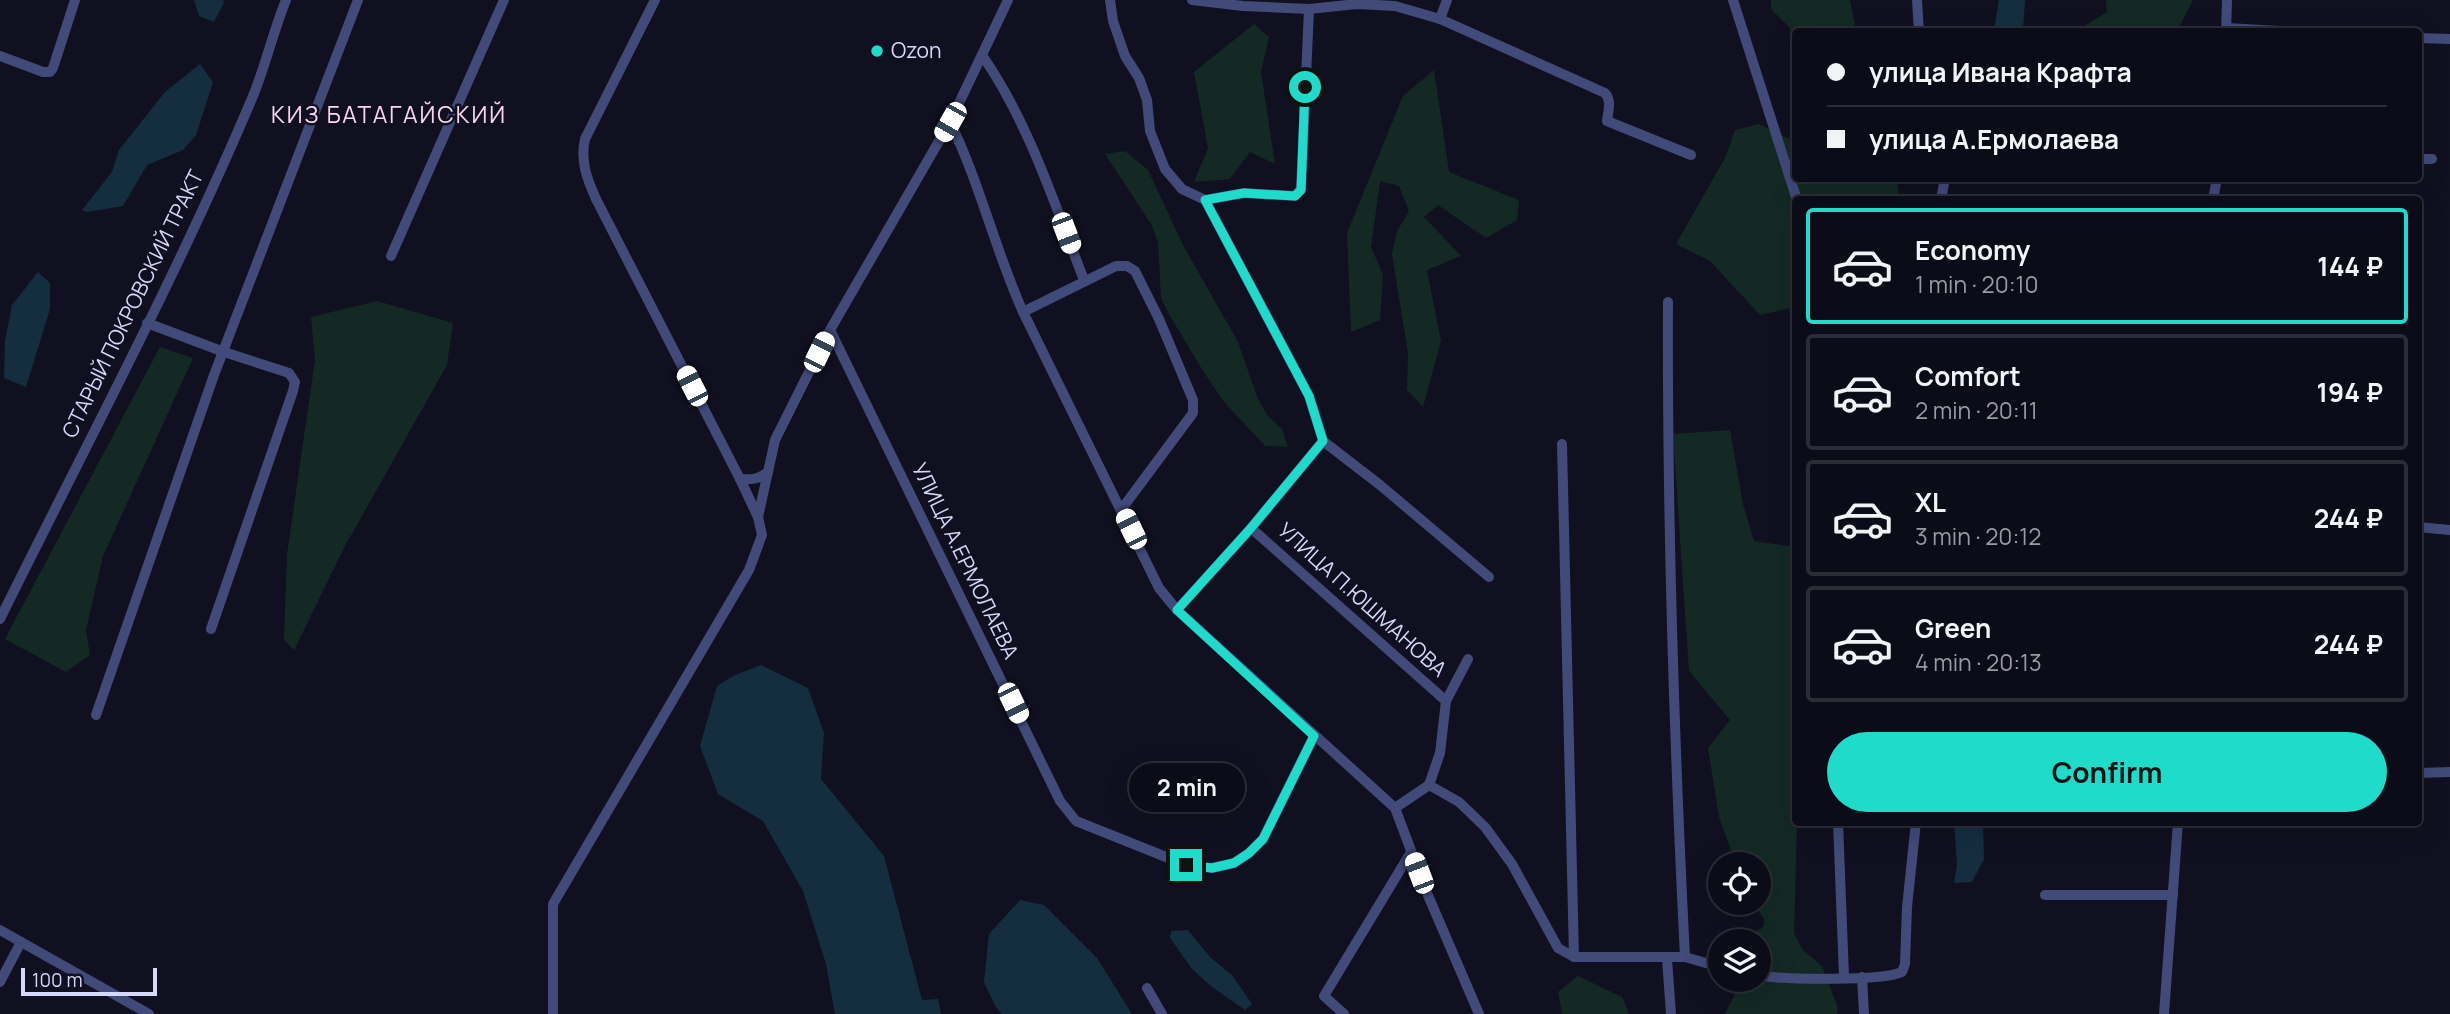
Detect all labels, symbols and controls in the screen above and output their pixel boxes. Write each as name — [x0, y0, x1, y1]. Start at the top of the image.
place label: Ozon — [891, 36, 941, 64]
marker: Ozon — [869, 43, 885, 59]
text: улица Ивана Крафта — [1869, 54, 2132, 90]
route start — [1289, 71, 1321, 103]
district label: КИЗ БАТАГАЙСКИЙ — [271, 98, 507, 130]
car — [931, 99, 970, 145]
text: улица А.Ермолаева — [1869, 121, 2119, 157]
street label: СТАРЫЙ ПОКРОВСКИЙ ТРАКТ — [55, 165, 209, 442]
car — [1049, 210, 1084, 256]
text: Economy — [1915, 232, 2030, 268]
icon: car — [1831, 235, 1894, 298]
text: 144 ₽ — [2317, 248, 2383, 284]
text: 1 min · 20:10 — [1915, 268, 2039, 300]
car — [801, 329, 838, 375]
text: Comfort — [1915, 358, 2021, 394]
icon: car — [1831, 361, 1894, 424]
car — [674, 363, 711, 409]
text: 194 ₽ — [2317, 374, 2383, 410]
text: 2 min · 20:11 — [1915, 394, 2038, 426]
street label: УЛИЦА А.ЕРМОЛАЕВА — [906, 458, 1026, 663]
text: XL — [1915, 484, 1946, 520]
icon: car — [1831, 487, 1894, 550]
text: 244 ₽ — [2314, 500, 2383, 536]
car — [1113, 506, 1150, 552]
street label: УЛИЦА П.ЮШМАНОВА — [1272, 516, 1453, 683]
text: 3 min · 20:12 — [1915, 520, 2041, 552]
text: Green — [1915, 610, 1991, 646]
icon: car — [1831, 613, 1894, 676]
text: 244 ₽ — [2314, 626, 2383, 662]
text: 4 min · 20:13 — [1915, 646, 2042, 678]
car — [995, 680, 1032, 726]
button: Confirm — [1827, 732, 2387, 812]
callout: 2 min — [1128, 764, 1244, 812]
text: 2 min — [1157, 771, 1217, 803]
route end — [1170, 849, 1202, 881]
car — [1402, 850, 1437, 896]
map controls — [1708, 852, 1771, 992]
button: locate — [1708, 852, 1771, 915]
button: layers — [1708, 929, 1771, 992]
scale bar — [21, 965, 158, 997]
text: 100 m — [32, 967, 83, 993]

